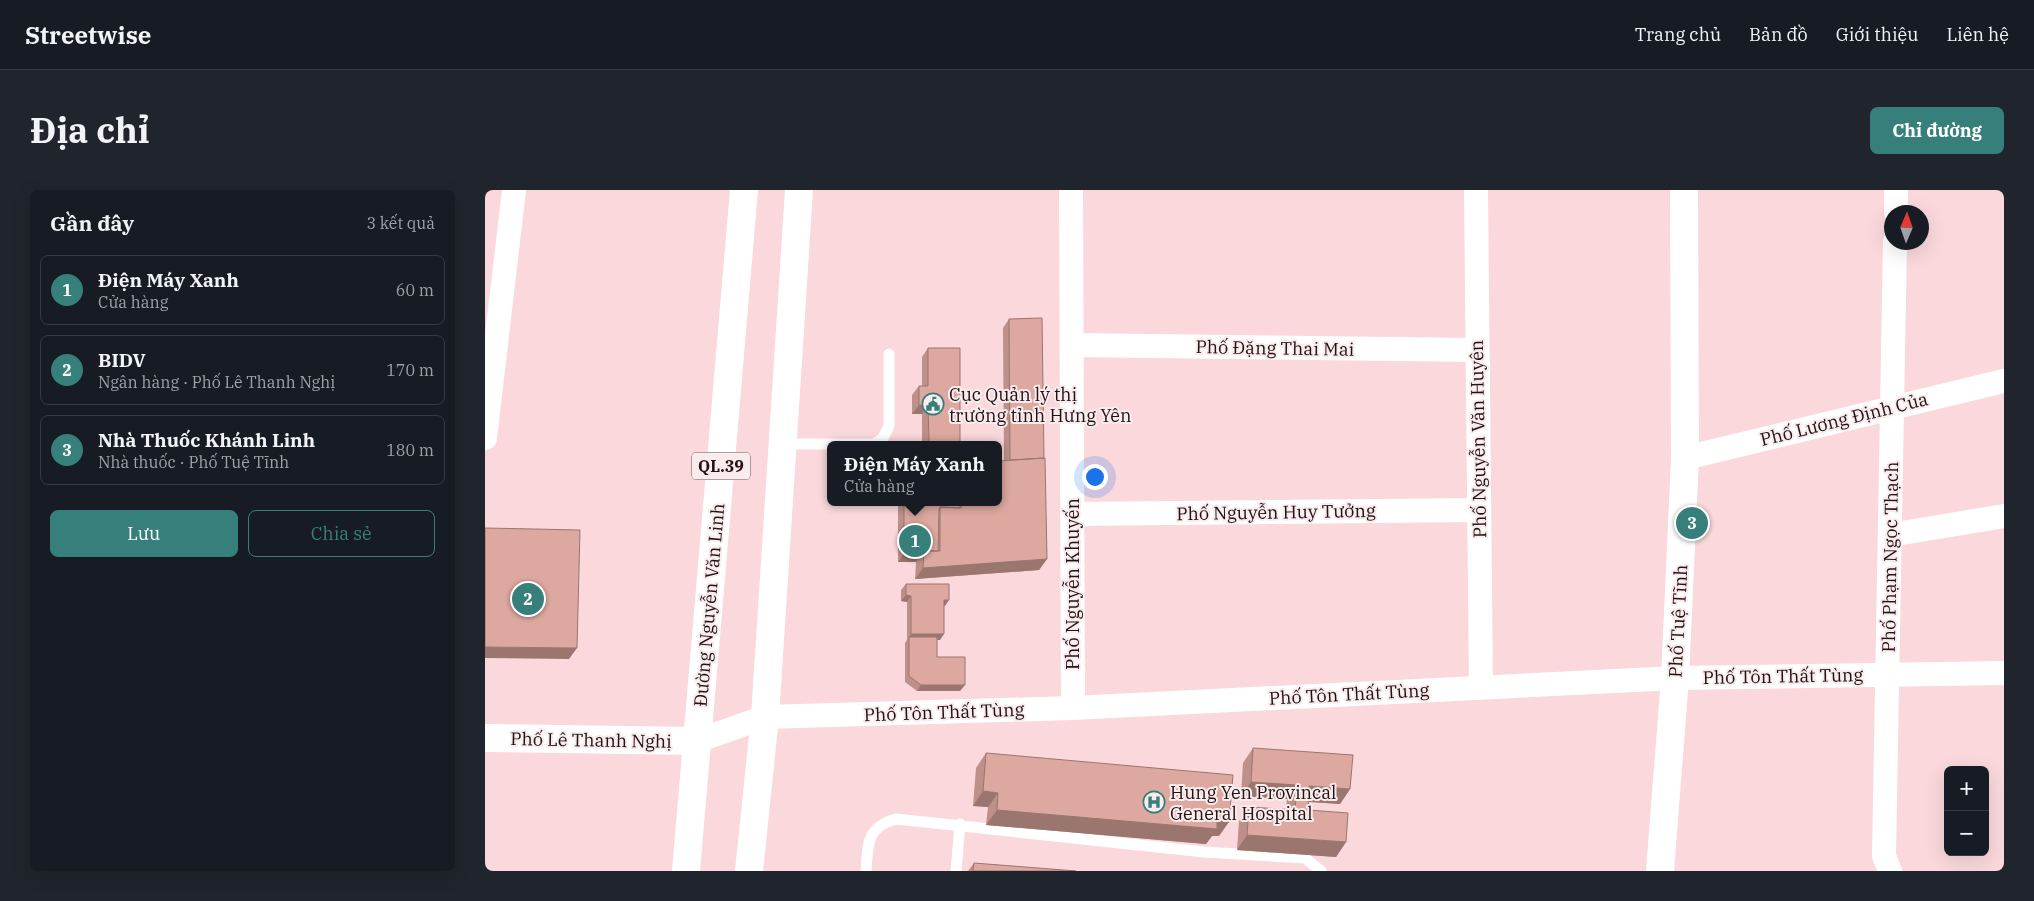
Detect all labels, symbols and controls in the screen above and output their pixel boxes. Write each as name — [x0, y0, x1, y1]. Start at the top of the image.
text: Streetwise — [25, 19, 151, 51]
text: Trang chủ — [1635, 23, 1721, 46]
text: Bản đồ — [1749, 23, 1808, 46]
text: Giới thiệu — [1836, 23, 1918, 46]
text: Liên hệ — [1946, 23, 2009, 46]
text: Địa chỉ — [30, 107, 150, 153]
button: Chỉ đường — [1870, 107, 2004, 154]
north arrow — [1884, 205, 1929, 250]
text: Gần đây — [50, 209, 134, 237]
text: 3 kết quả — [366, 213, 435, 233]
text: Điện Máy Xanh — [98, 268, 239, 292]
text: 1 — [62, 280, 72, 300]
text: 60 m — [396, 280, 434, 300]
text: Cửa hàng — [98, 292, 168, 312]
street label: Phố Đặng Thai Mai — [1195, 335, 1355, 361]
street label: Phố Nguyễn Văn Huyên — [1465, 340, 1491, 538]
text: BIDV — [98, 348, 146, 372]
text: 2 — [62, 360, 72, 380]
text: 170 m — [386, 360, 434, 380]
text: Ngân hàng · Phố Lê Thanh Nghị — [98, 372, 335, 392]
place label: Cục Quản lý thị trường tỉnh Hưng Yên — [949, 383, 1131, 427]
street label: Phố Lương Định Của — [1758, 387, 1930, 451]
public building icon: Cục Quản lý thị trường tỉnh Hưng Yên — [921, 392, 945, 416]
text: Nhà Thuốc Khánh Linh — [98, 428, 315, 452]
text: 3 — [62, 440, 72, 460]
text: 180 m — [386, 440, 434, 460]
popup — [827, 441, 1002, 506]
text: Nhà thuốc · Phố Tuệ Tĩnh — [98, 452, 289, 472]
road number: QL.39 — [692, 452, 750, 480]
text: Điện Máy Xanh — [844, 452, 985, 476]
street label: Phố Phạm Ngọc Thạch — [1877, 461, 1903, 653]
your location — [1082, 464, 1108, 490]
text: Cửa hàng — [844, 476, 914, 496]
street label: Phố Nguyễn Khuyến — [1061, 498, 1084, 670]
street label: Phố Nguyễn Huy Tưởng — [1176, 499, 1376, 525]
street label: Đường Nguyễn Văn Linh — [689, 502, 729, 708]
pin: 3 — [1676, 504, 1708, 542]
button: Lưu — [50, 510, 238, 557]
button: Chia sẻ — [248, 510, 435, 557]
pin: 1 — [899, 522, 931, 560]
street label: Phố Tuệ Tĩnh — [1664, 564, 1692, 678]
pin: 2 — [512, 580, 544, 618]
street label: Phố Tôn Thất Tùng — [1703, 663, 1864, 689]
street label: Phố Tôn Thất Tùng — [1268, 678, 1430, 710]
street label: Phố Tôn Thất Tùng — [863, 698, 1025, 726]
street label: Phố Lê Thanh Nghị — [510, 727, 672, 753]
map controls — [1944, 766, 1989, 856]
button: + — [1944, 766, 1989, 811]
place label: Hung Yen Provincal General Hospital — [1170, 781, 1337, 825]
hospital icon: Hung Yen Provincal General Hospital — [1142, 790, 1166, 814]
button: − — [1944, 811, 1989, 856]

